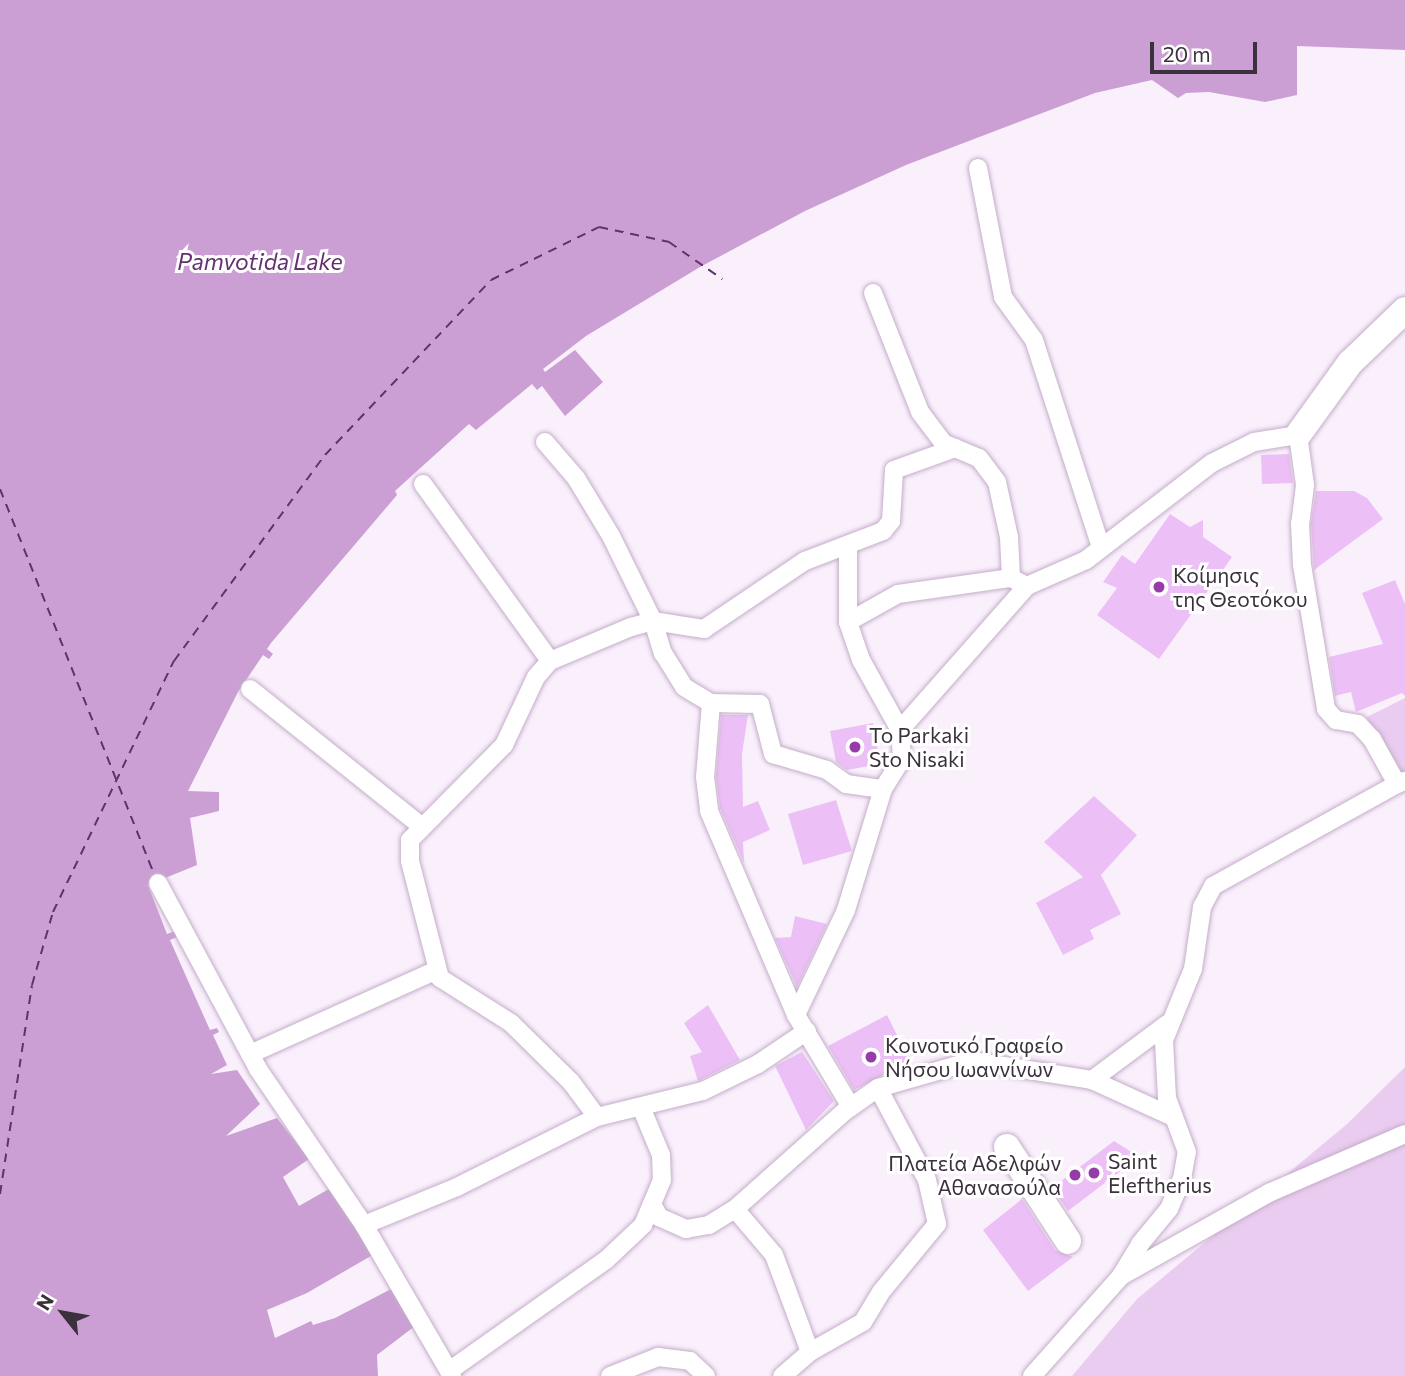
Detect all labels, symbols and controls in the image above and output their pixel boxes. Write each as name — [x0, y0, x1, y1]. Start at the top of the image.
scale bar — [1153, 28, 1260, 72]
text: 20 m — [1163, 41, 1211, 66]
water label: Pamvotida Lake — [177, 247, 343, 275]
place label: Κοίμησις της Θεοτόκου — [1173, 562, 1308, 612]
marker: Κοίμησις της Θεοτόκου — [1151, 579, 1167, 595]
place label: To Parkaki Sto Nisaki — [869, 722, 969, 772]
marker: To Parkaki Sto Nisaki — [847, 739, 863, 755]
place label: Κοινοτικό Γραφείο Νήσου Ιωαννίνων — [885, 1032, 1064, 1082]
marker: Κοινοτικό Γραφείο Νήσου Ιωαννίνων — [863, 1049, 879, 1065]
place label: Saint Eleftherius — [1108, 1148, 1212, 1198]
place label: Πλατεία Αδελφών Αθανασούλα — [888, 1150, 1061, 1200]
marker: Saint Eleftherius — [1086, 1165, 1102, 1181]
marker: Πλατεία Αδελφών Αθανασούλα — [1067, 1167, 1083, 1183]
north arrow — [28, 1278, 98, 1348]
text: N — [31, 1290, 58, 1314]

